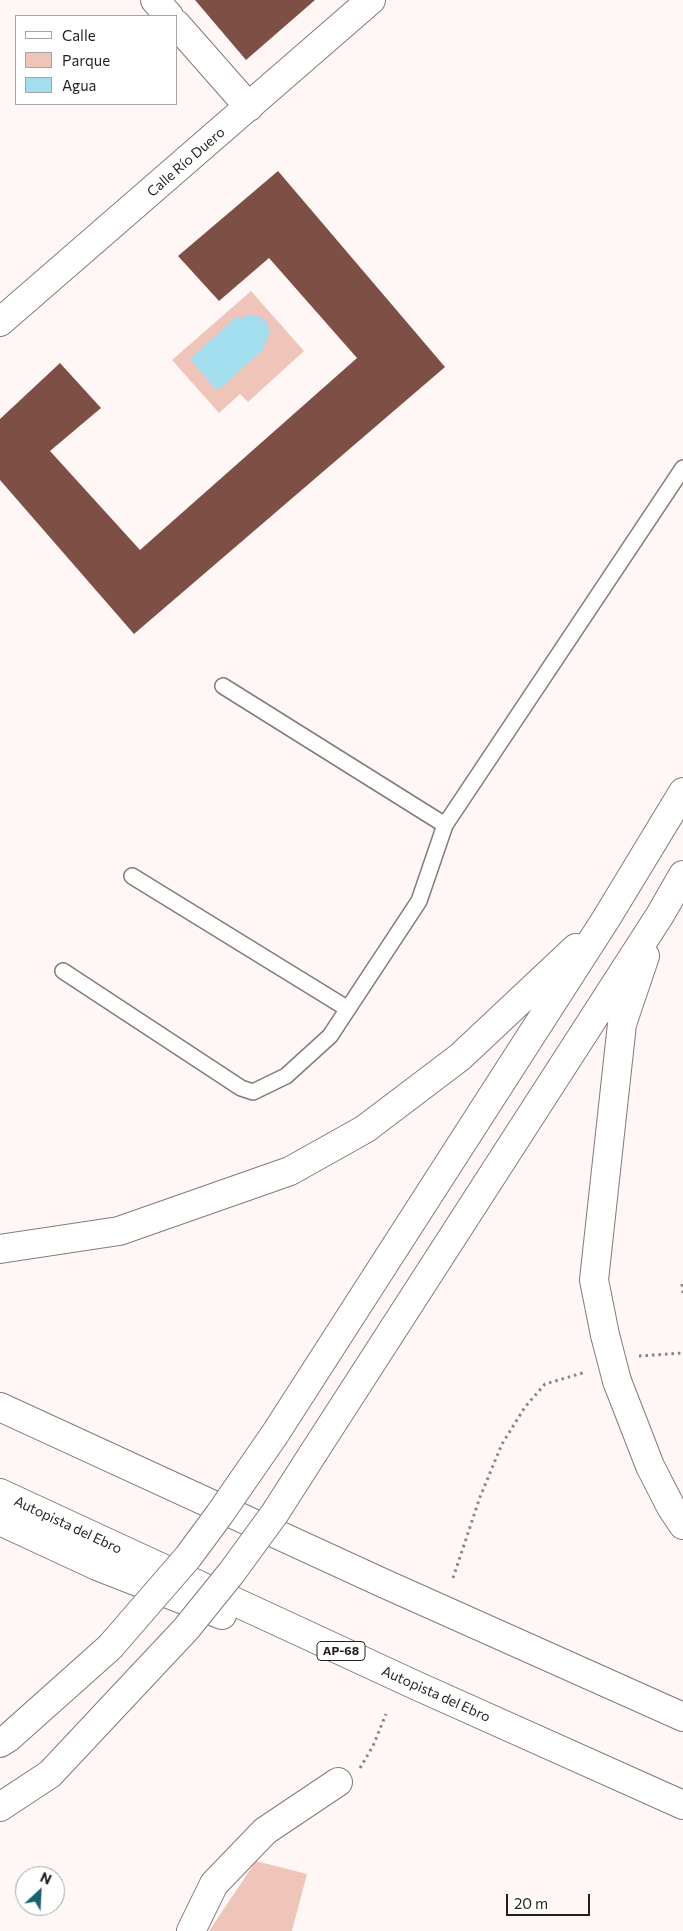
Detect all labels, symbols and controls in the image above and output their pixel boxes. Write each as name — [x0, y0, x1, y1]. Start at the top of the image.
legend — [15, 15, 178, 105]
text: Calle — [62, 26, 96, 44]
text: Parque — [62, 51, 110, 69]
text: Agua — [62, 76, 96, 94]
street label: Calle Río Duero — [144, 124, 228, 200]
street label: Autopista del Ebro — [11, 1493, 125, 1557]
road number: AP-68 — [317, 1642, 365, 1660]
street label: Autopista del Ebro — [379, 1662, 493, 1726]
north arrow — [15, 1866, 65, 1916]
text: N — [38, 1868, 54, 1888]
scale bar — [508, 1884, 592, 1916]
text: 20 m — [514, 1894, 548, 1912]

